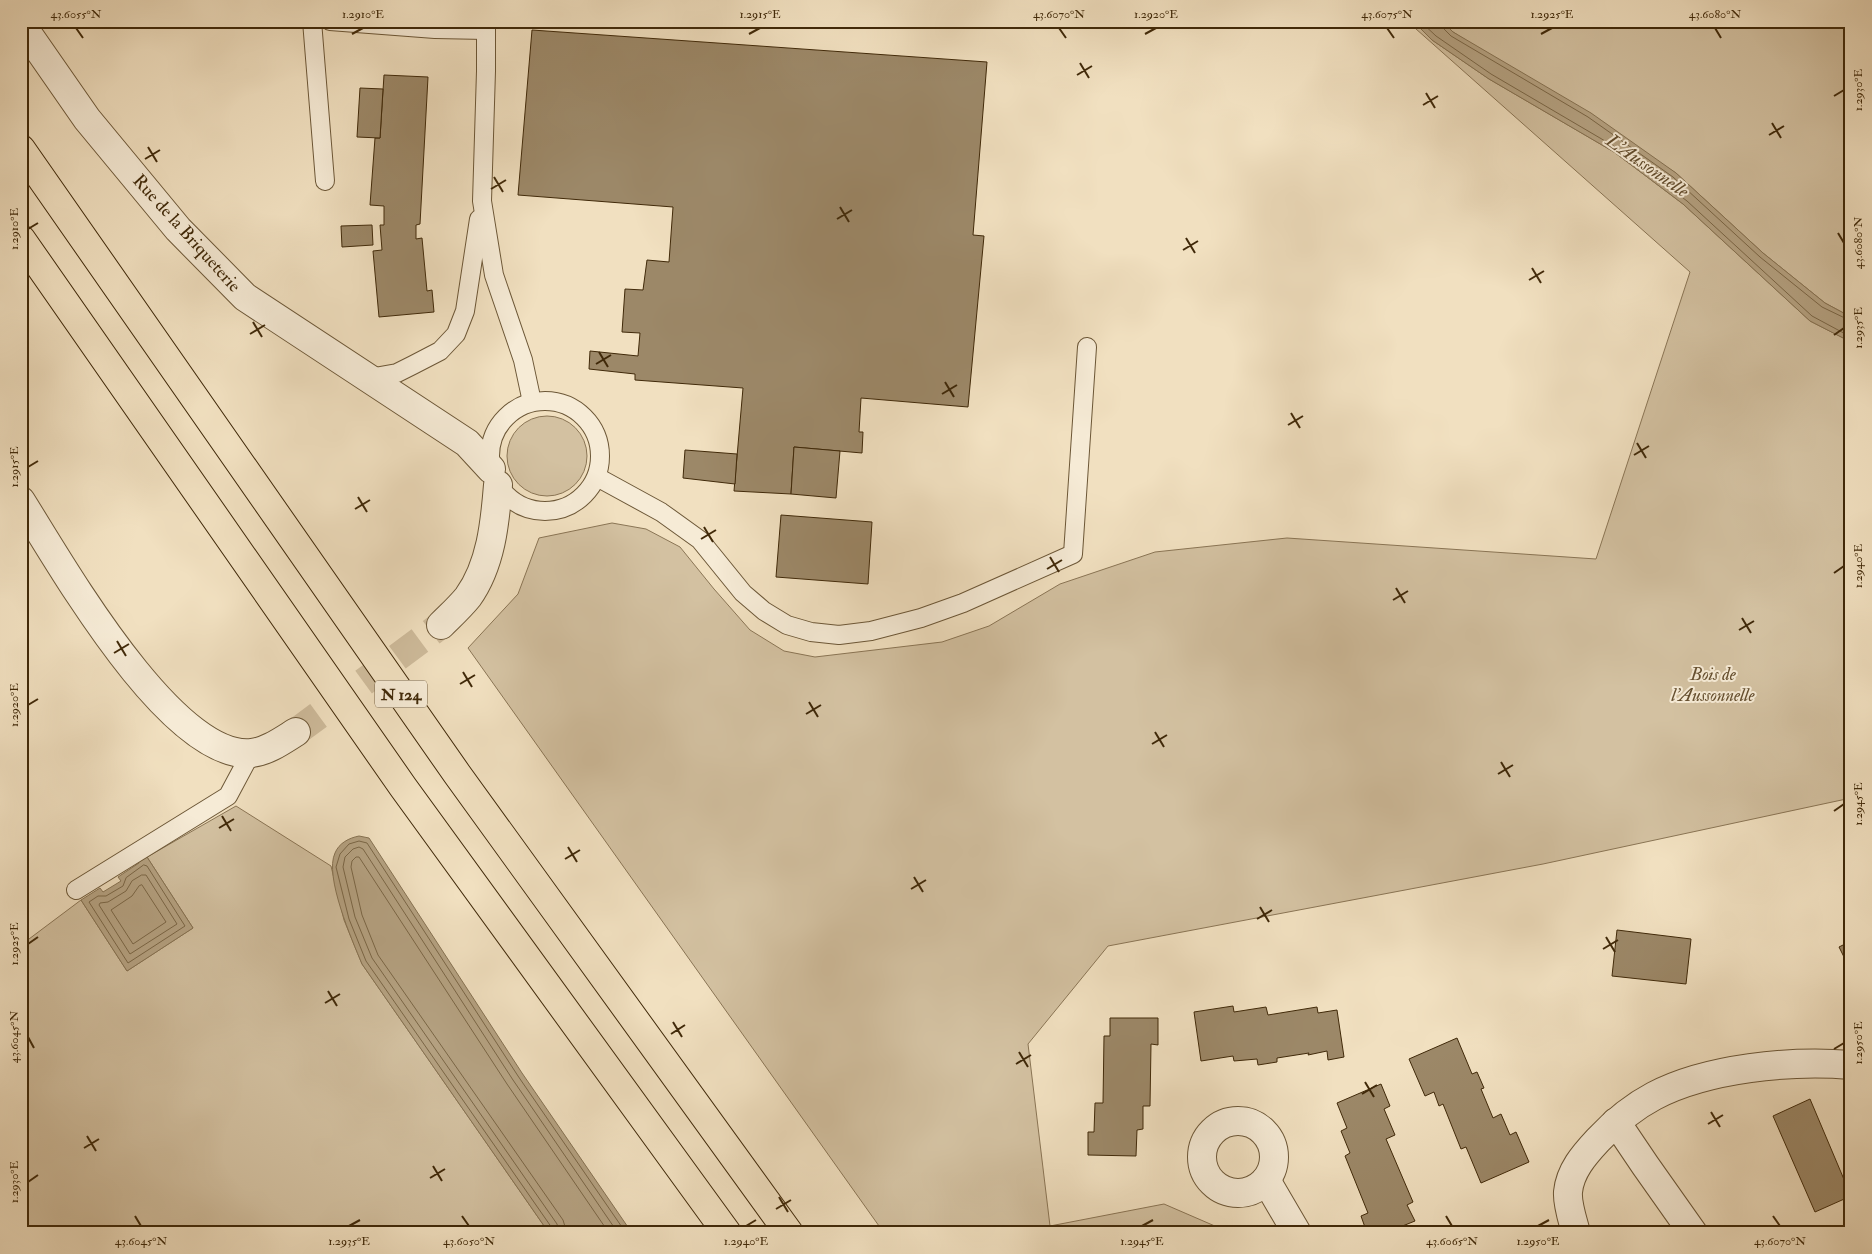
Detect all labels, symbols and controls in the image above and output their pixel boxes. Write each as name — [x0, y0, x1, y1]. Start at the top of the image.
text: 43.6055°N — [50, 7, 102, 22]
text: 1.2910°E — [342, 7, 384, 22]
text: 1.2915°E — [739, 7, 781, 22]
text: 43.6070°N — [1033, 7, 1085, 22]
text: 1.2920°E — [1134, 7, 1178, 22]
text: 43.6075°N — [1361, 7, 1413, 22]
text: 1.2925°E — [1530, 7, 1574, 22]
text: 43.6080°N — [1689, 7, 1741, 22]
text: 1.2930°E — [1851, 68, 1866, 111]
water label: L'Aussonnelle — [1601, 128, 1694, 203]
street label: Rue de la Briqueterie — [128, 170, 246, 297]
text: 1.2910°E — [7, 208, 22, 250]
text: 43.6080°N — [1851, 217, 1866, 269]
text: 1.2935°E — [1851, 307, 1866, 349]
text: 1.2915°E — [7, 446, 22, 488]
text: 1.2940°E — [1851, 543, 1866, 588]
park label: Bois de l'Aussonnelle — [1671, 663, 1755, 707]
road number: N 124 — [375, 681, 427, 708]
text: 1.2920°E — [7, 683, 22, 727]
text: 1.2945°E — [1851, 782, 1866, 826]
text: 1.2925°E — [7, 922, 22, 966]
text: 43.6045°N — [7, 1011, 22, 1063]
text: 1.2950°E — [1851, 1021, 1866, 1065]
text: 1.2930°E — [7, 1160, 22, 1203]
text: 43.6045°N — [115, 1234, 167, 1249]
text: 1.2935°E — [328, 1234, 370, 1249]
text: 43.6050°N — [443, 1234, 495, 1249]
text: 1.2940°E — [724, 1234, 769, 1249]
text: 1.2945°E — [1120, 1234, 1164, 1249]
text: 43.6065°N — [1426, 1234, 1478, 1249]
text: 1.2950°E — [1516, 1234, 1560, 1249]
text: 43.6070°N — [1754, 1234, 1806, 1249]

